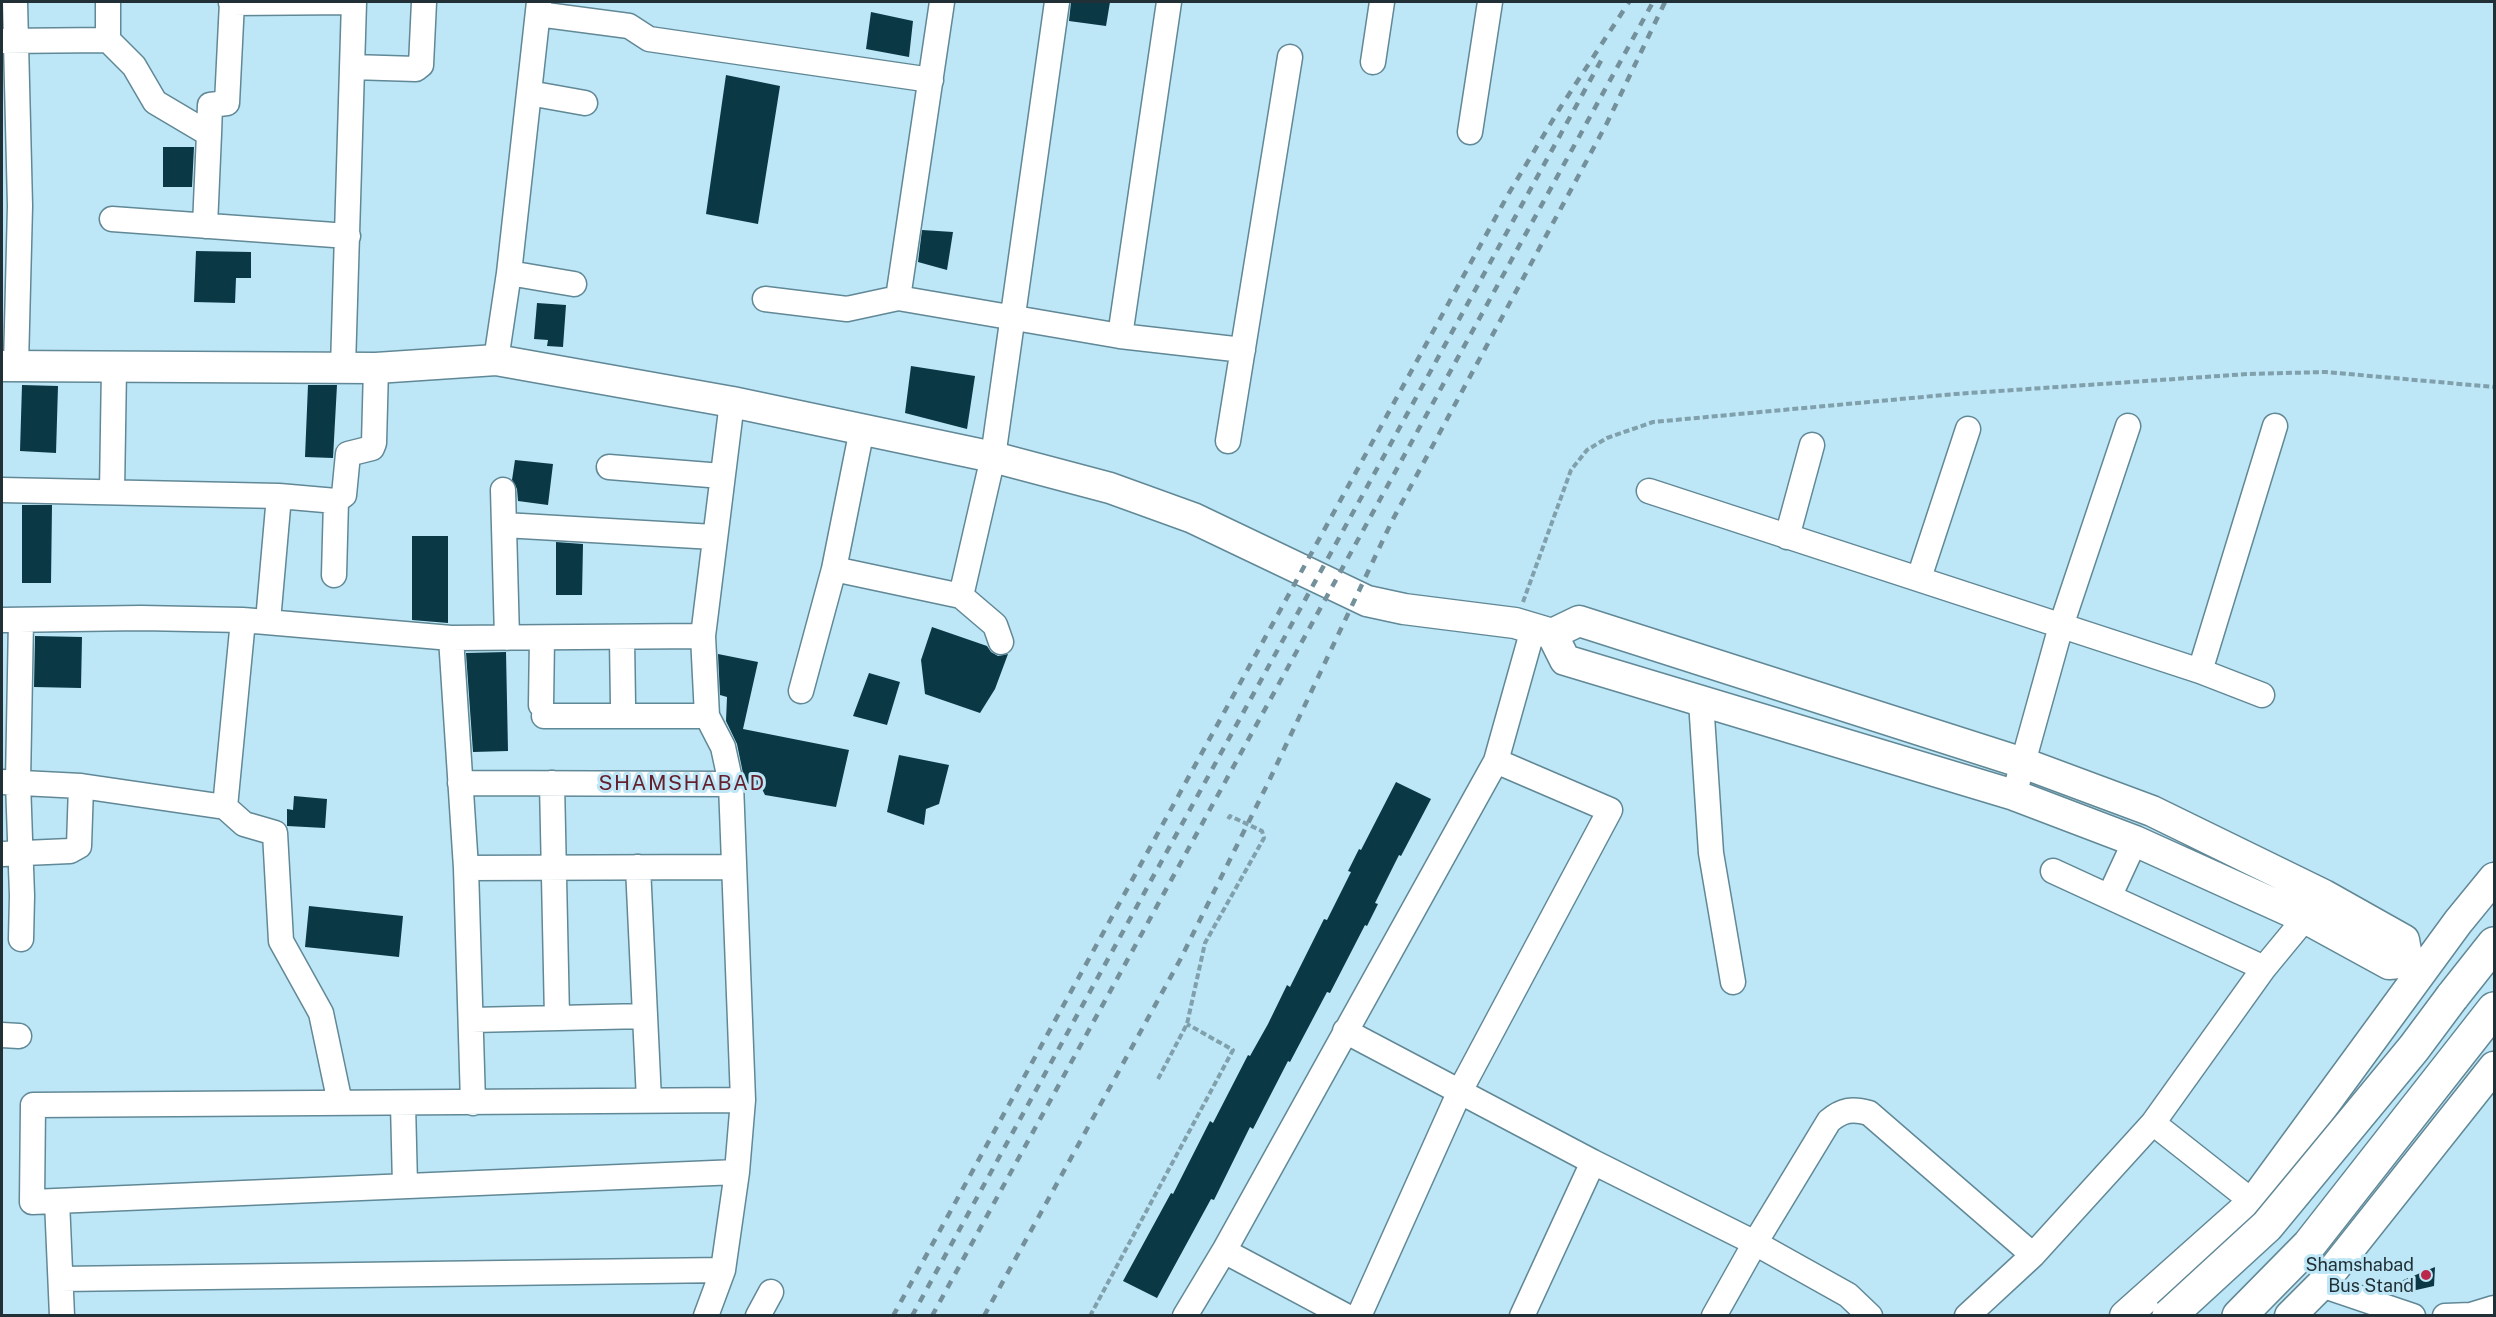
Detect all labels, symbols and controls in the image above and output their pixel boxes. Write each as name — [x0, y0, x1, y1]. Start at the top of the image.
district label: SHAMSHABAD — [598, 771, 766, 797]
place label: Shamshabad Bus Stand — [2305, 1254, 2414, 1296]
marker: Shamshabad Bus Stand — [2419, 1268, 2433, 1282]

